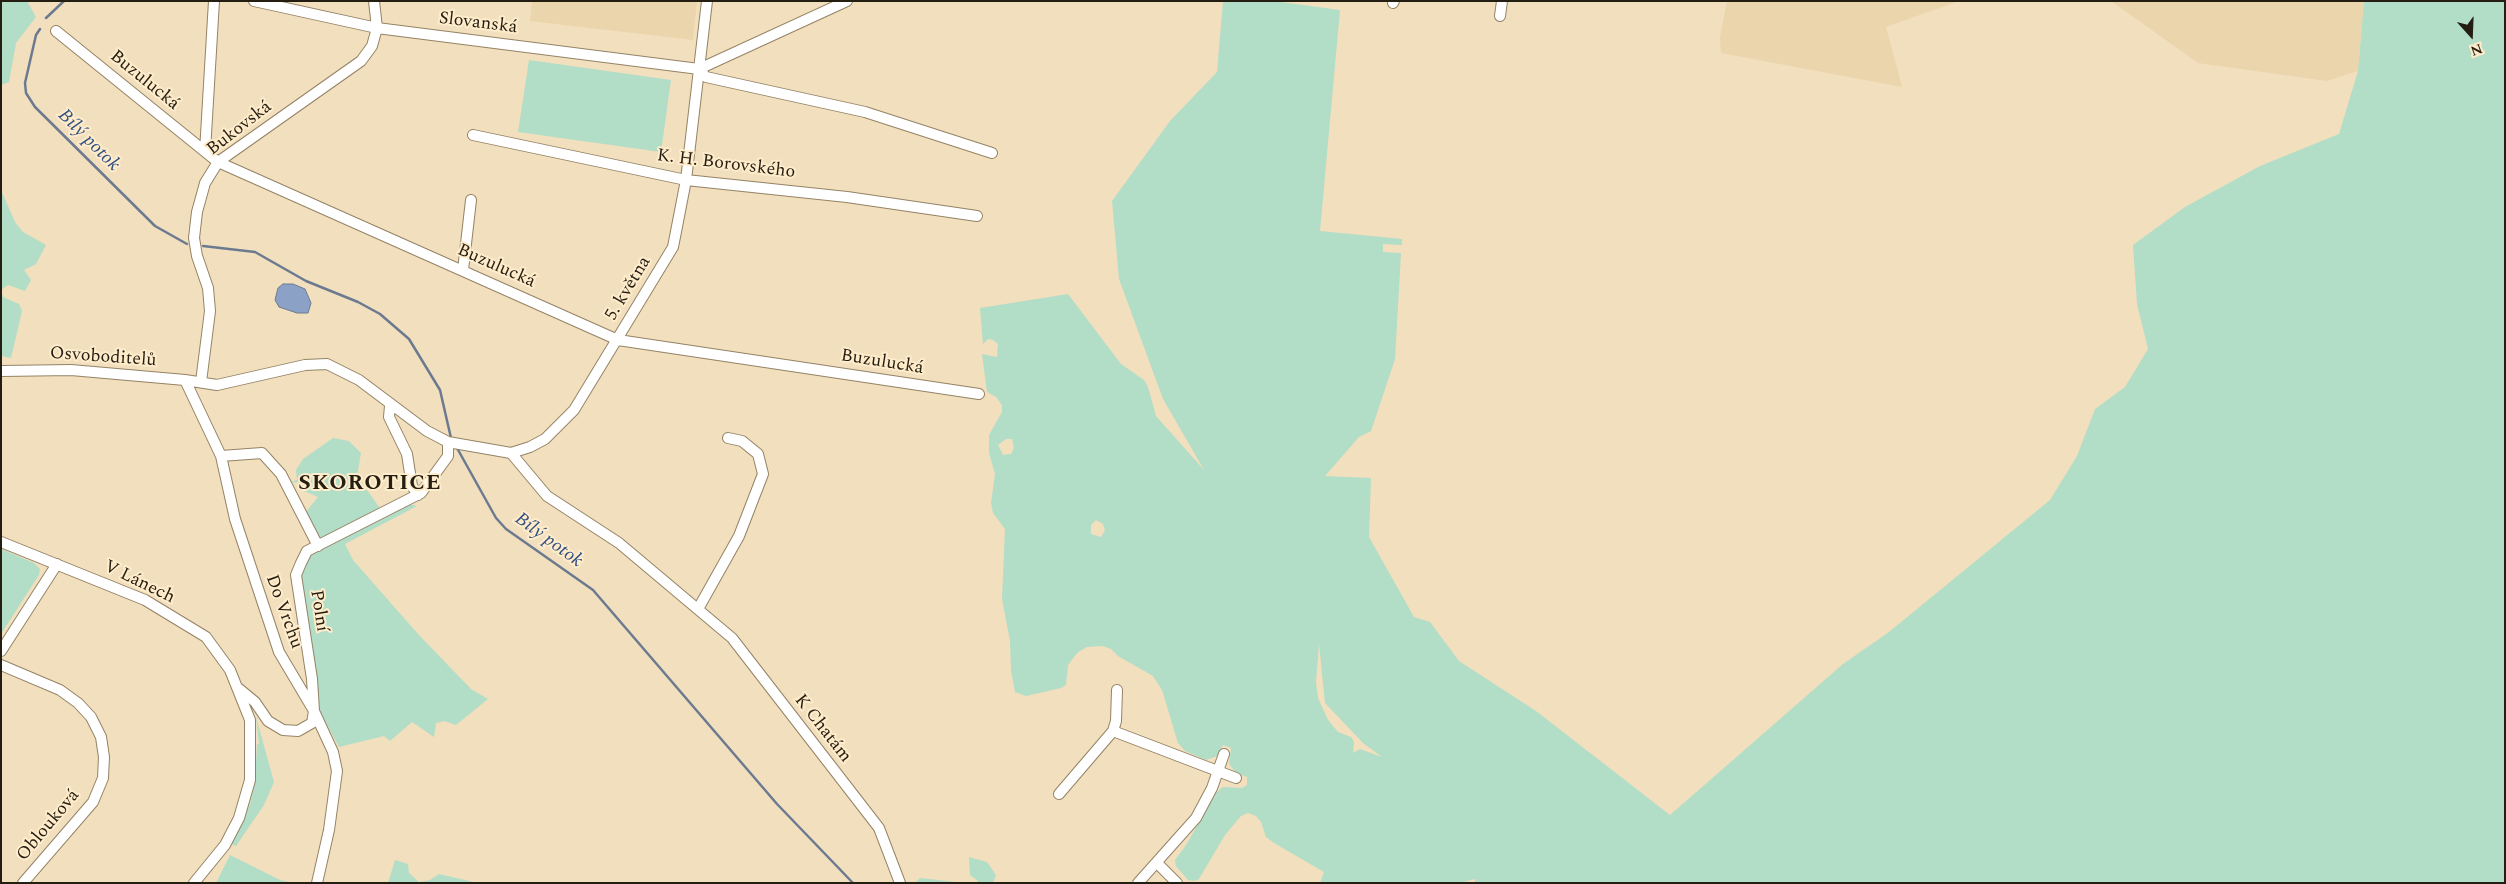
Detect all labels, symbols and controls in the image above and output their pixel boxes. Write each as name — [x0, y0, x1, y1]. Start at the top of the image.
street label: Slovanská — [438, 8, 518, 40]
north arrow — [2446, 10, 2496, 60]
text: N — [2467, 38, 2485, 61]
street label: Buzulucká — [105, 46, 183, 116]
street label: Bukovská — [203, 97, 277, 161]
water label: Bílý potok — [52, 105, 124, 177]
street label: K. H. Borovského — [656, 146, 796, 184]
street label: Buzulucká — [454, 240, 538, 294]
street label: 5. května — [601, 253, 657, 325]
street label: Osvoboditelů — [49, 344, 157, 372]
street label: Buzulucká — [839, 346, 925, 380]
district label: SKOROTICE — [297, 472, 443, 498]
water label: Bílý potok — [509, 509, 587, 573]
street label: V Lánech — [100, 557, 178, 609]
street label: Do Vrchu — [260, 572, 306, 652]
street label: Polní — [304, 588, 332, 634]
street label: K Chatám — [789, 691, 855, 767]
street label: Oblouková — [13, 786, 85, 866]

